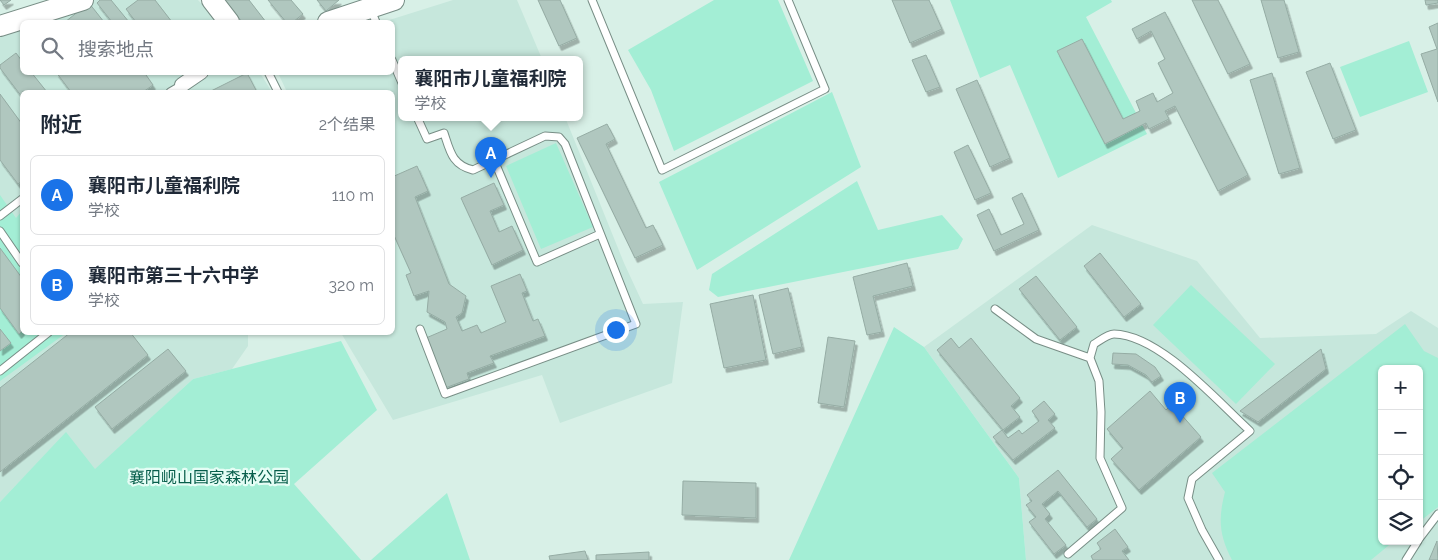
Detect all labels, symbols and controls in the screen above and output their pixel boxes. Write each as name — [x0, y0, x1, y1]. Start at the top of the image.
search box — [20, 20, 395, 75]
icon: search — [38, 34, 66, 62]
text: 搜索地点 — [78, 38, 154, 60]
popup — [398, 56, 583, 121]
text: 襄阳市儿童福利院 — [414, 67, 567, 89]
text: 学校 — [414, 94, 447, 113]
text: 附近 — [40, 112, 82, 137]
text: 2个结果 — [319, 115, 375, 134]
pin: A — [475, 137, 507, 178]
text: 襄阳市儿童福利院 — [88, 174, 240, 196]
text: A — [52, 186, 62, 205]
text: 110 m — [332, 186, 374, 205]
text: 学校 — [88, 201, 120, 220]
text: 襄阳市第三十六中学 — [88, 264, 259, 286]
text: B — [52, 276, 62, 295]
text: 320 m — [329, 276, 374, 295]
text: 学校 — [88, 291, 120, 310]
your location — [603, 317, 629, 343]
map controls — [1378, 365, 1423, 545]
button: + — [1378, 365, 1423, 410]
pin: B — [1164, 382, 1196, 423]
button: − — [1378, 410, 1423, 455]
button: locate — [1378, 455, 1423, 500]
park label: 襄阳岘山国家森林公园 — [129, 468, 289, 487]
button: layers — [1378, 500, 1423, 545]

